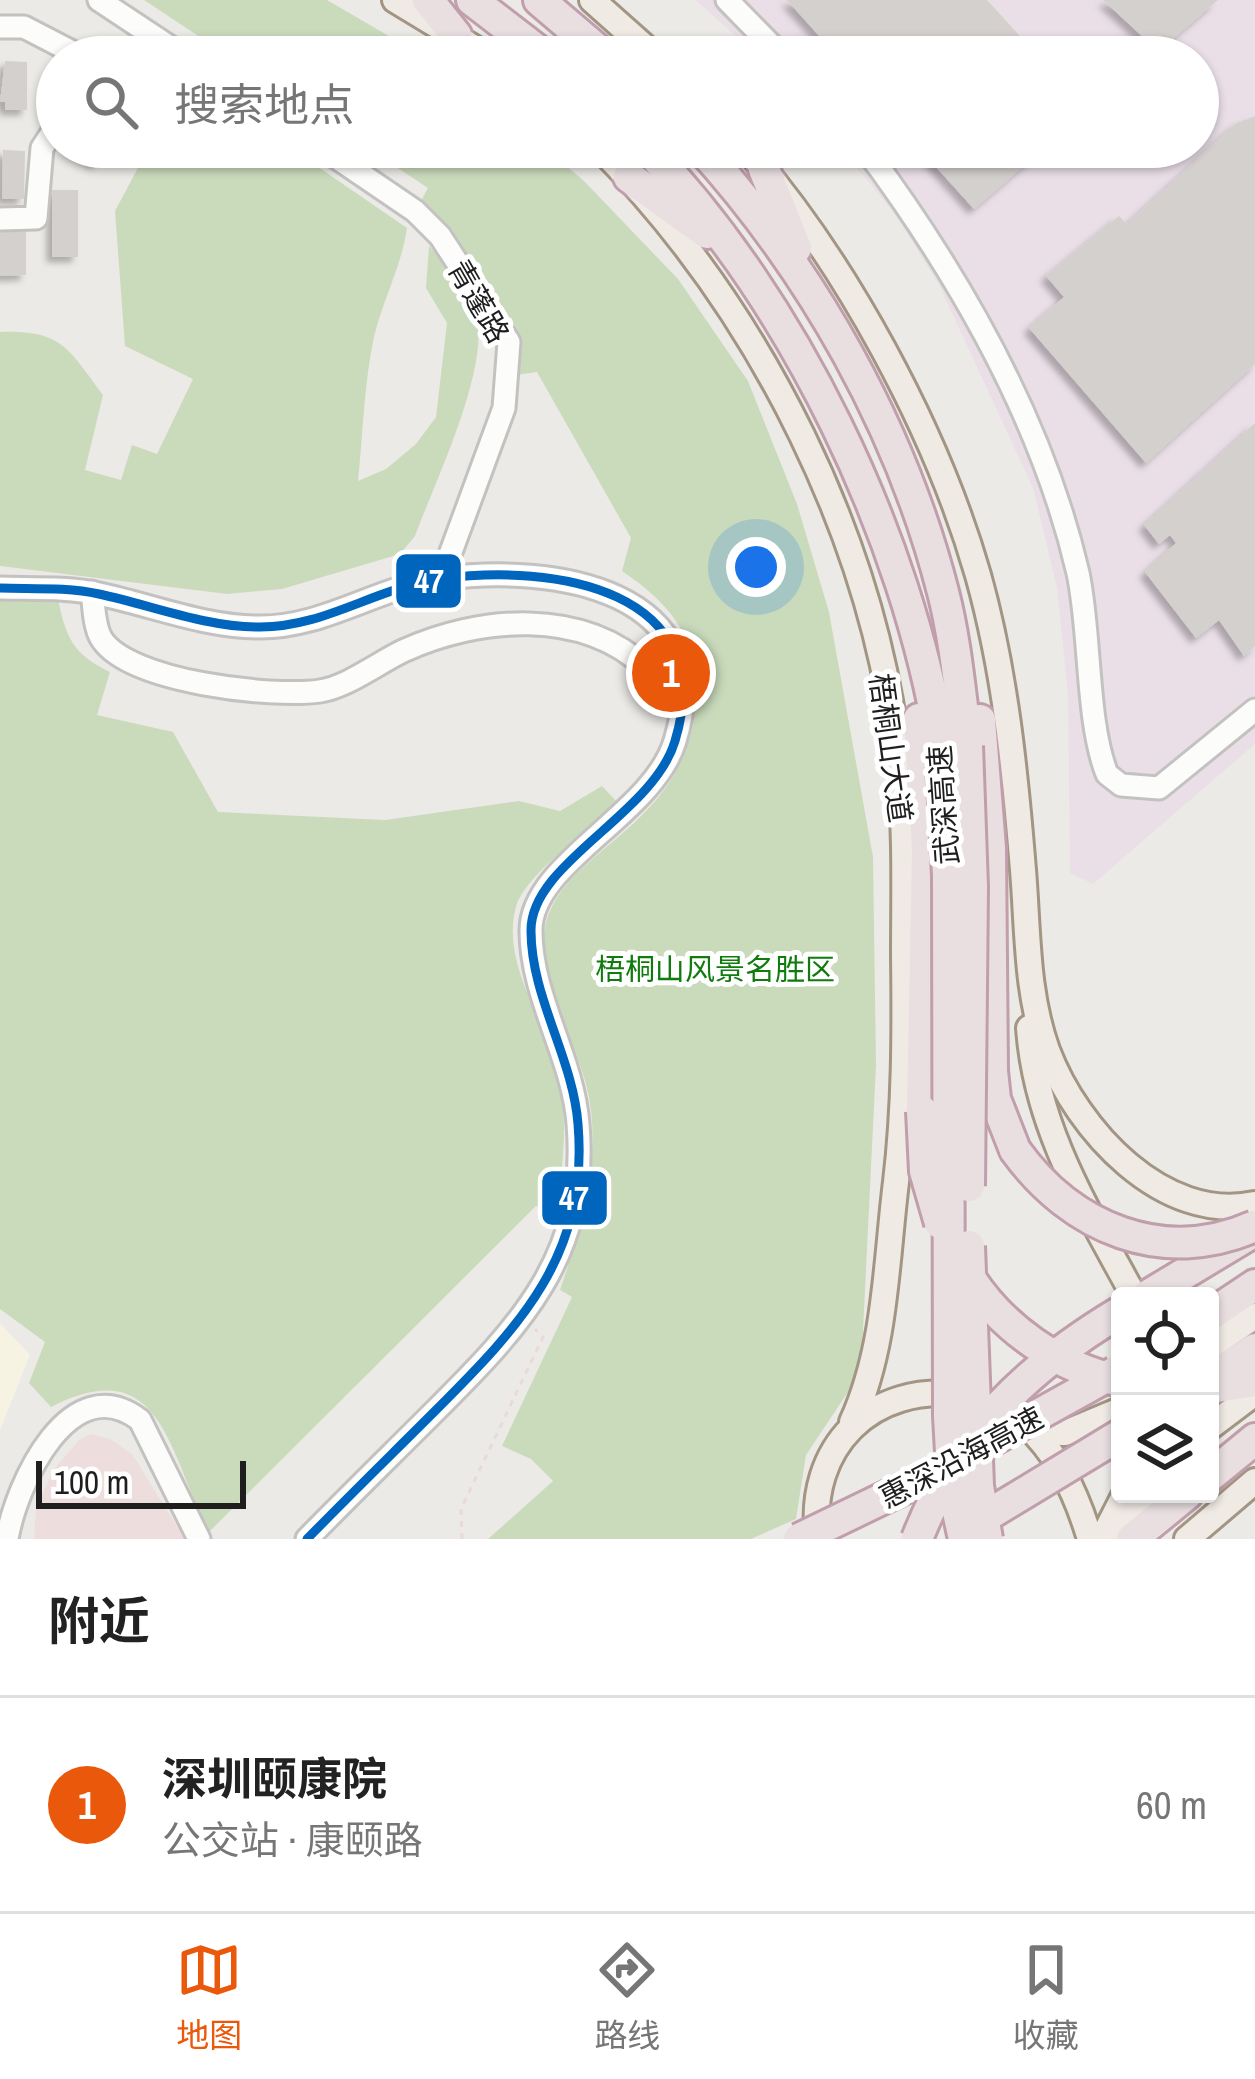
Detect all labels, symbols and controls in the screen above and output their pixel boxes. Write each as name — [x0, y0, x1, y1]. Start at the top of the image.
search box — [36, 36, 1219, 168]
icon: search — [78, 69, 144, 135]
text: 搜索地点 — [174, 74, 354, 135]
street label: 青蓬路 — [439, 252, 519, 350]
your location — [726, 537, 786, 597]
line badge: 47 — [394, 552, 463, 610]
text: 47 — [414, 559, 444, 603]
pin: 1 — [632, 628, 710, 718]
street label: 梧桐山大道 — [861, 671, 921, 825]
street label: 武深高速 — [919, 744, 967, 866]
park label: 梧桐山风景名胜区 — [595, 949, 835, 989]
line badge: 47 — [540, 1169, 609, 1227]
text: 47 — [559, 1176, 589, 1220]
map controls — [1111, 1287, 1219, 1503]
button: locate — [1111, 1287, 1219, 1395]
button: layers — [1111, 1395, 1219, 1503]
street label: 惠深沿海高速 — [872, 1397, 1050, 1517]
scale bar — [36, 1455, 246, 1508]
text: 100 m — [54, 1460, 129, 1504]
text: 附近 — [48, 1586, 150, 1655]
text: 深圳颐康院 — [162, 1748, 387, 1809]
text: 1 — [78, 1779, 96, 1831]
text: 60 m — [1136, 1779, 1207, 1831]
text: 公交站 · 康颐路 — [162, 1814, 423, 1866]
tab: 地图 — [176, 1937, 242, 2057]
tab: 路线 — [594, 1937, 660, 2057]
tab: 收藏 — [1013, 1937, 1079, 2057]

